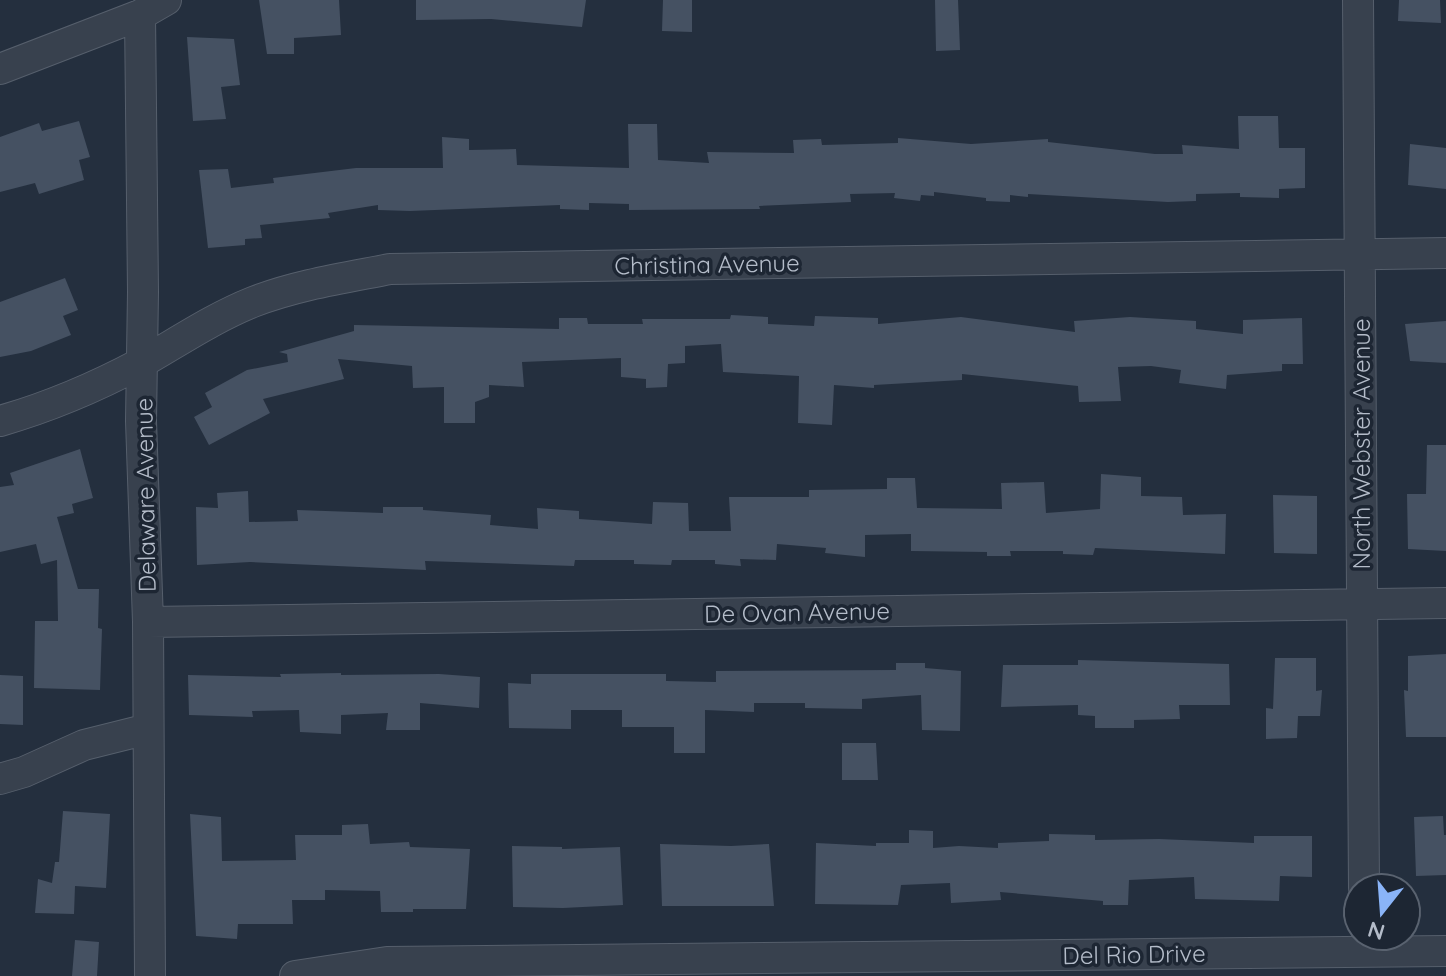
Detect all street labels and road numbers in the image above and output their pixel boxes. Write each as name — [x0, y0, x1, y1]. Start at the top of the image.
street label: Christina Avenue — [614, 247, 800, 281]
street label: North Webster Avenue — [1346, 318, 1376, 570]
street label: Delaware Avenue — [128, 397, 162, 593]
street label: De Ovan Avenue — [704, 595, 890, 629]
street label: Del Rio Drive — [1062, 938, 1206, 970]

